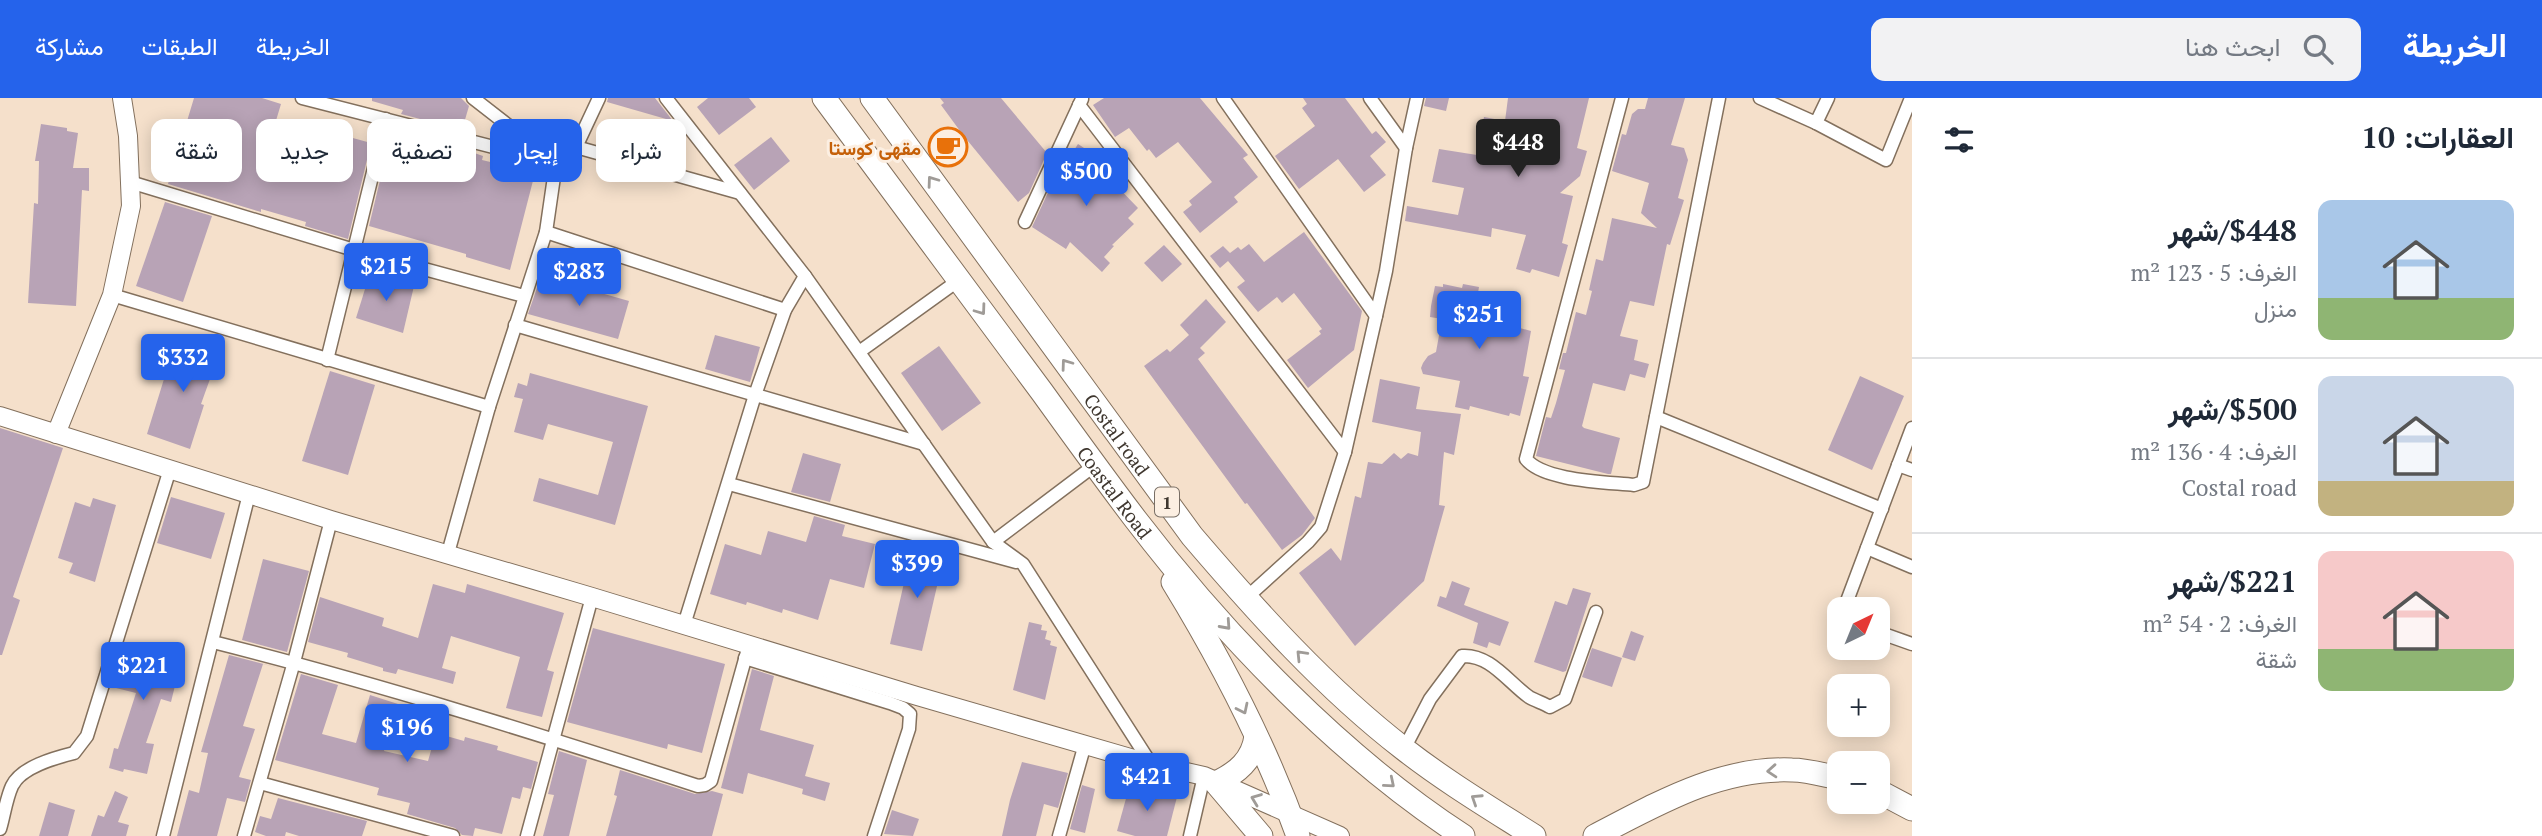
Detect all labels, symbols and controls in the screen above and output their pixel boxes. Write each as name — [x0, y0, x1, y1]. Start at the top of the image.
search box — [1871, 18, 2361, 81]
text: الخريطة — [2403, 23, 2507, 66]
text: ابحث هنا — [2185, 29, 2281, 63]
text: مشاركة — [35, 30, 103, 62]
text: الطبقات — [141, 30, 218, 62]
text: الخريطة — [256, 30, 330, 62]
icon: search — [2299, 30, 2337, 68]
text: العقارات: 10 — [2361, 117, 2514, 157]
chip: شقة — [151, 119, 242, 182]
chip: جديد — [256, 119, 353, 182]
chip: تصفية — [367, 119, 476, 182]
chip: إيجار — [490, 119, 582, 182]
chip: شراء — [596, 119, 686, 182]
pin: $448 — [1477, 120, 1559, 179]
icon: filters — [1940, 121, 1978, 159]
cafe icon: مقهى كوستا — [927, 126, 969, 168]
text: $448 — [1492, 126, 1544, 157]
place label: مقهى كوستا — [829, 135, 921, 161]
pin: $500 — [1045, 148, 1127, 208]
text: $500 — [1060, 155, 1112, 186]
one-way arrow — [927, 176, 940, 189]
text: $448/شهر — [2168, 210, 2297, 250]
icon: home — [2374, 228, 2458, 312]
pin: $215 — [345, 244, 427, 303]
pin: $283 — [538, 248, 620, 308]
text: $215 — [360, 250, 412, 281]
text: $283 — [553, 255, 605, 286]
text: الغرف: 5 · 123 m² — [2130, 257, 2297, 288]
pin: $251 — [1438, 292, 1520, 351]
text: منزل — [2254, 293, 2297, 324]
text: $251 — [1453, 298, 1505, 329]
one-way arrow — [973, 303, 986, 315]
pin: $332 — [142, 334, 224, 394]
text: $332 — [157, 341, 209, 372]
one-way arrow — [1061, 360, 1074, 372]
street label: Costal road — [1079, 388, 1156, 480]
text: $500/شهر — [2168, 389, 2297, 429]
icon: home — [2374, 404, 2458, 488]
text: الغرف: 4 · 136 m² — [2130, 436, 2297, 467]
street label: Coastal Road — [1072, 441, 1158, 544]
text: Costal road — [2181, 472, 2297, 503]
road number: 1 — [1155, 488, 1179, 516]
pin: $399 — [876, 540, 958, 600]
text: $399 — [891, 547, 943, 578]
text: $221/شهر — [2168, 561, 2297, 601]
icon: home — [2374, 579, 2458, 663]
north arrow — [1827, 597, 1890, 660]
map controls — [1827, 597, 1890, 814]
text: الغرف: 2 · 54 m² — [2143, 608, 2297, 639]
one-way arrow — [1217, 617, 1230, 630]
pin: $221 — [102, 642, 184, 702]
text: شقة — [2255, 644, 2297, 675]
text: $221 — [117, 649, 169, 680]
one-way arrow — [1296, 651, 1309, 664]
button: + — [1827, 674, 1890, 737]
one-way arrow — [1235, 702, 1249, 714]
pin: $196 — [366, 704, 448, 764]
text: $196 — [381, 711, 433, 742]
button: − — [1827, 751, 1890, 814]
pin: $421 — [1106, 754, 1188, 813]
text: $421 — [1121, 760, 1173, 791]
one-way arrow — [1766, 763, 1777, 778]
one-way arrow — [1381, 775, 1394, 787]
one-way arrow — [1250, 793, 1263, 807]
one-way arrow — [1471, 794, 1484, 807]

